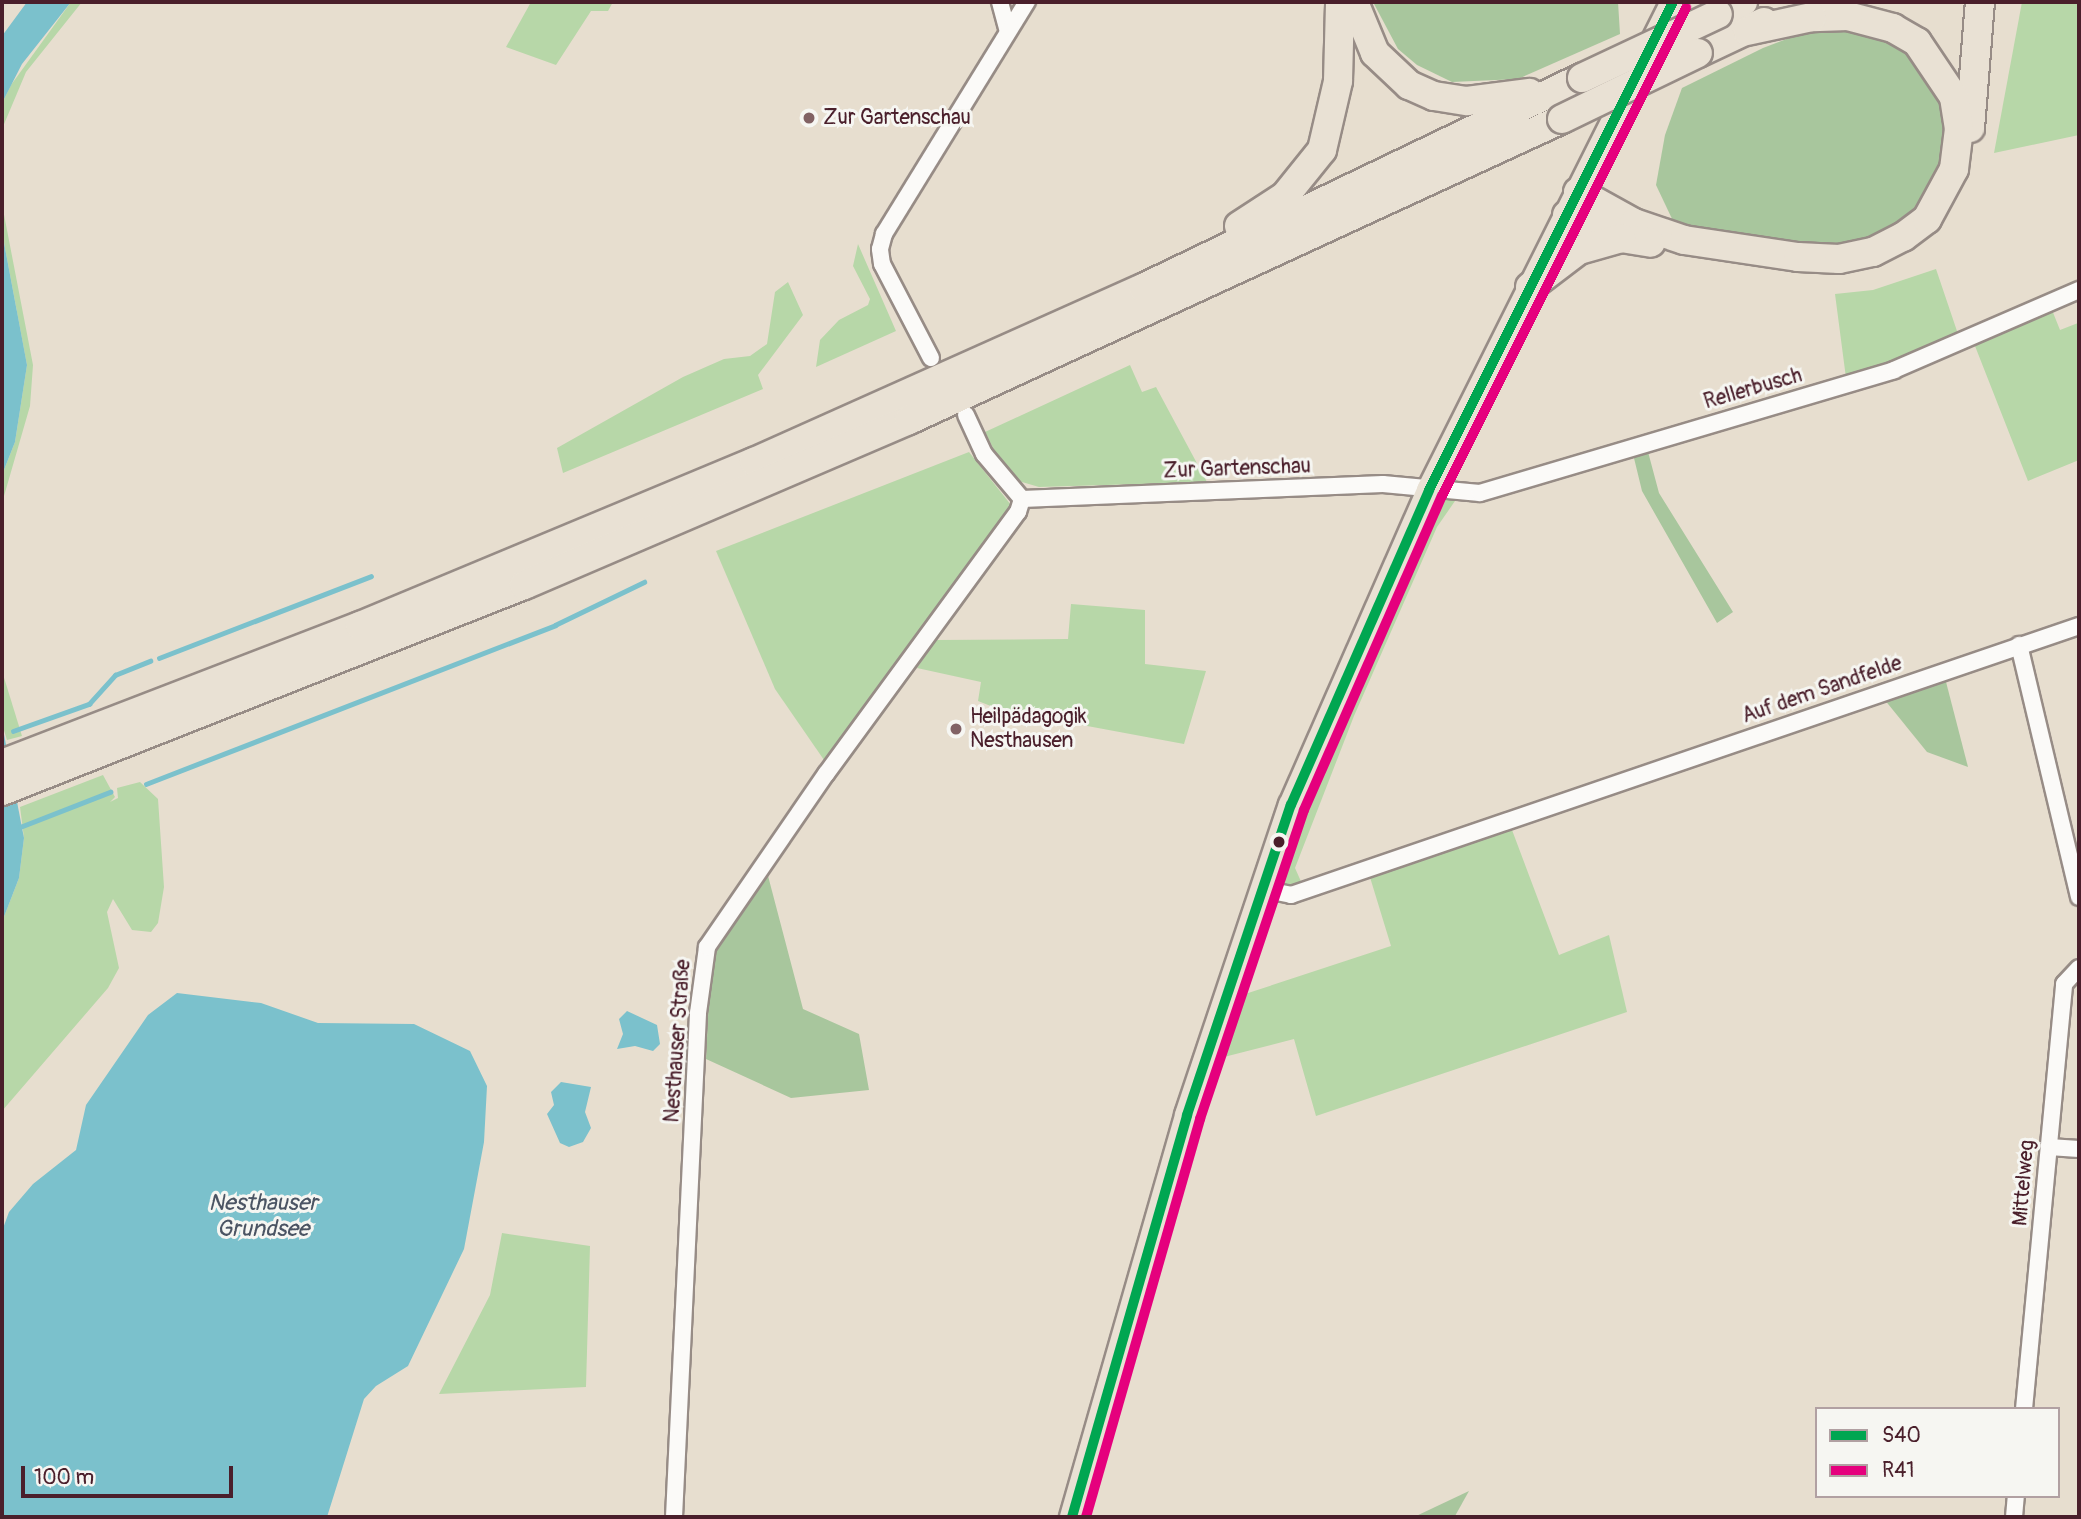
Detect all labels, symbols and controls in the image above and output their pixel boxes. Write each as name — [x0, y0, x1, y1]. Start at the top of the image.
place label: Zur Gartenschau — [823, 105, 971, 131]
marker: Zur Gartenschau — [801, 110, 817, 126]
street label: Rellerbusch — [1701, 363, 1805, 415]
street label: Zur Gartenschau — [1163, 454, 1311, 484]
street label: Auf dem Sandfelde — [1739, 651, 1905, 729]
place label: Heilpädagogik Nesthausen — [970, 704, 1086, 754]
marker: Heilpädagogik Nesthausen — [948, 721, 964, 737]
unlabelled marker — [1272, 835, 1286, 849]
street label: Nesthauser Straße — [660, 958, 696, 1124]
street label: Mittelweg — [2008, 1139, 2040, 1227]
water label: Nesthauser Grundsee — [209, 1189, 317, 1243]
legend — [1815, 1407, 2060, 1498]
text: S40 — [1882, 1422, 1921, 1449]
scale bar — [24, 1452, 236, 1496]
text: R41 — [1882, 1457, 1915, 1484]
text: 100 m — [34, 1464, 94, 1491]

